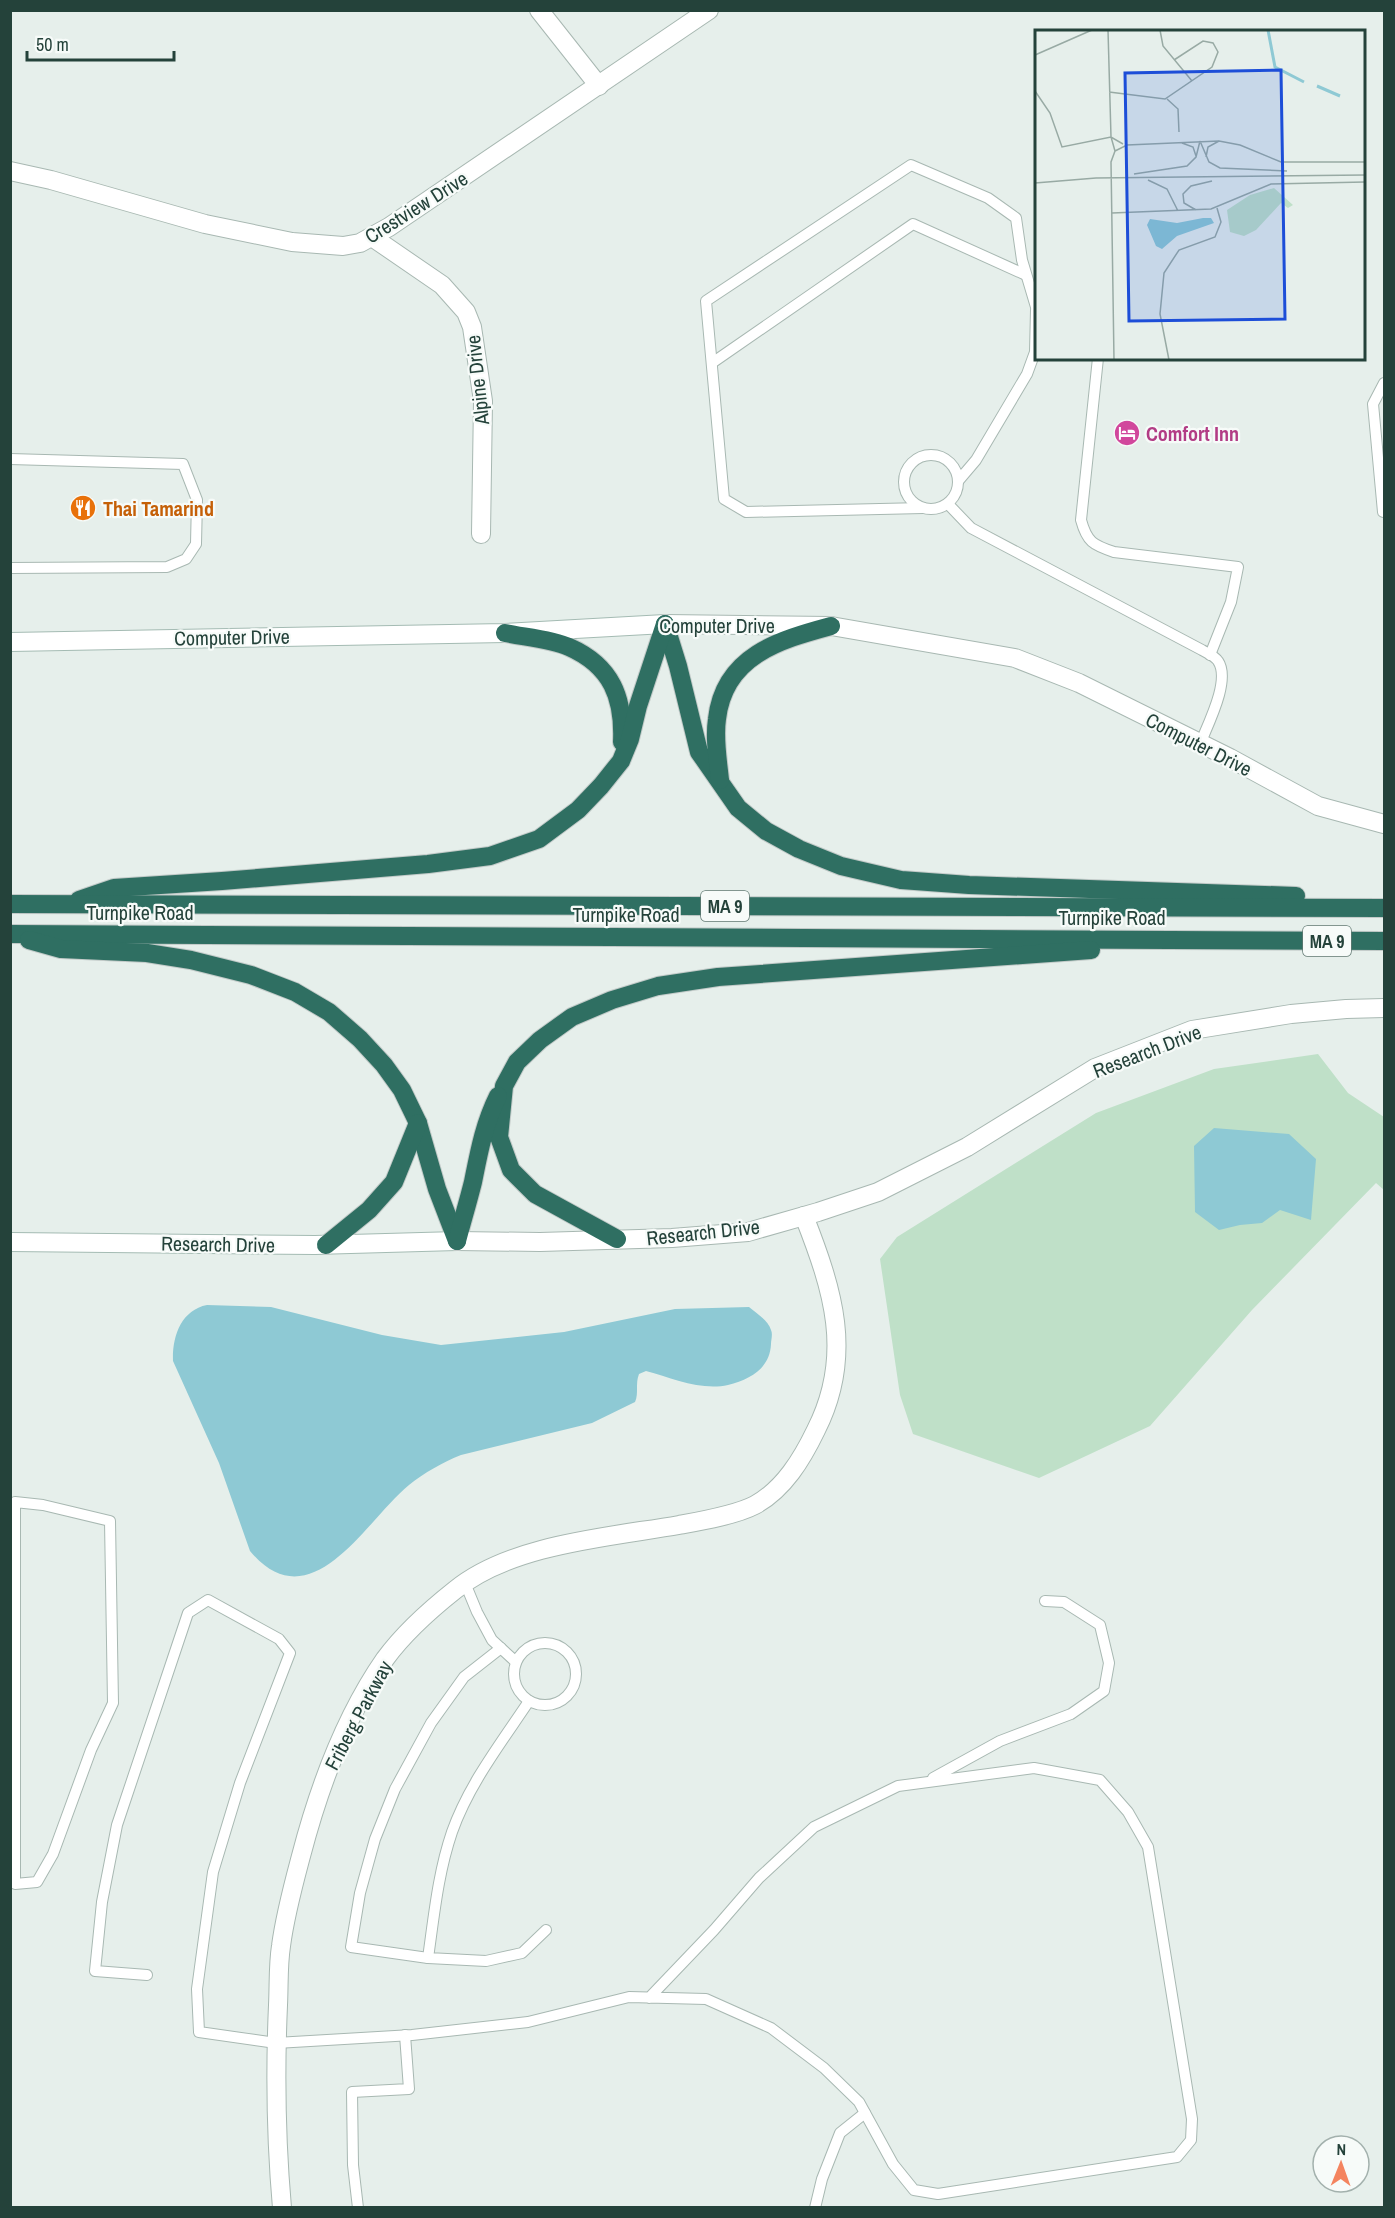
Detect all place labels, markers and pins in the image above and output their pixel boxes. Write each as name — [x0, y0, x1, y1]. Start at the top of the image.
hotel icon: Comfort Inn — [1112, 418, 1142, 448]
place label: Comfort Inn — [1146, 420, 1239, 447]
restaurant icon: Thai Tamarind — [68, 493, 98, 523]
place label: Thai Tamarind — [103, 495, 214, 522]

